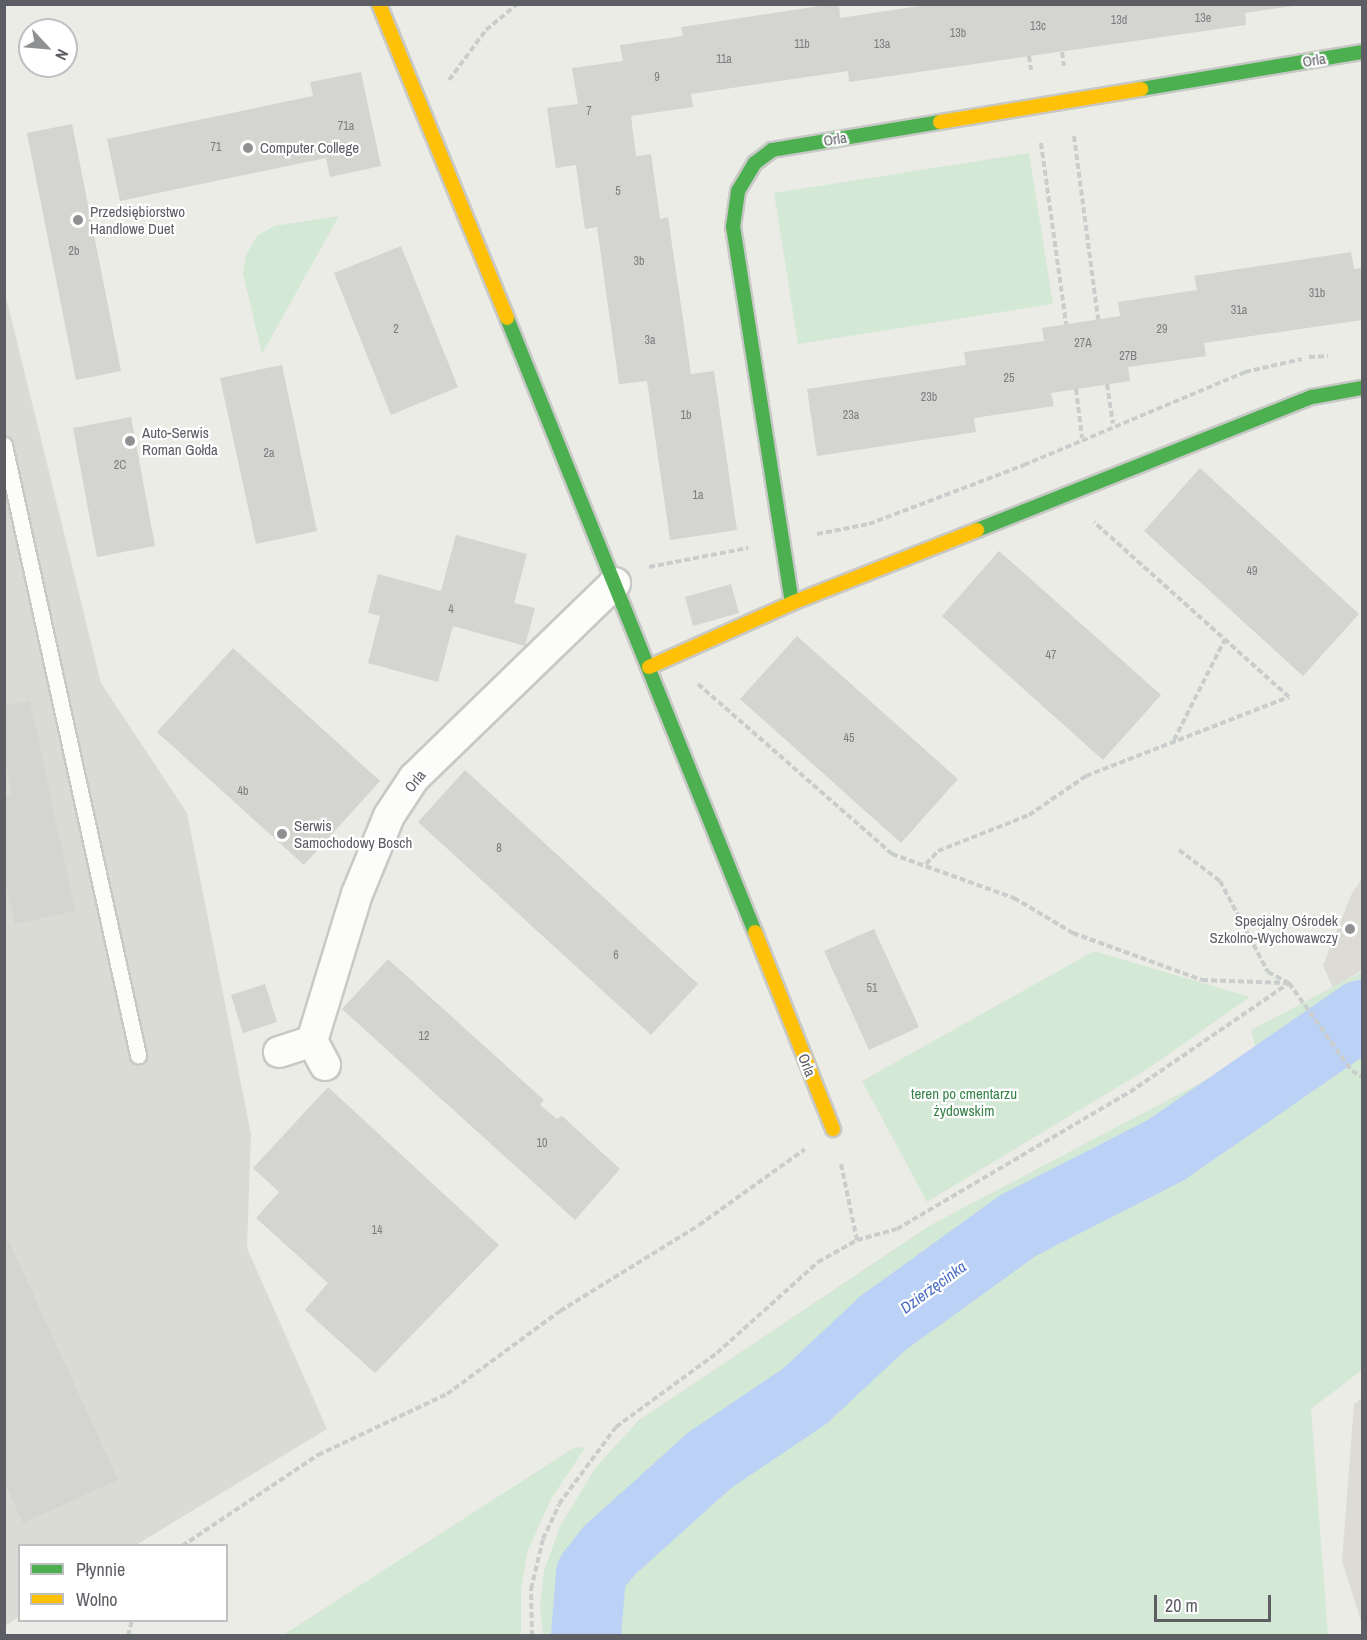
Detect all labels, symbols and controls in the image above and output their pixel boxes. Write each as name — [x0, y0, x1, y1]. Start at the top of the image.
house number: 13e — [1195, 12, 1211, 26]
house number: 13d — [1111, 14, 1127, 28]
north arrow — [18, 18, 78, 78]
house number: 13c — [1030, 20, 1046, 34]
house number: 13b — [950, 27, 966, 41]
house number: 11b — [794, 38, 810, 52]
house number: 13a — [874, 38, 890, 52]
text: N — [50, 46, 74, 64]
street label: Orla — [1301, 49, 1327, 71]
house number: 11a — [716, 53, 732, 67]
house number: 9 — [654, 71, 660, 85]
house number: 7 — [586, 105, 592, 119]
house number: 71a — [338, 120, 354, 134]
street label: Orla — [822, 128, 848, 150]
place label: Computer College — [260, 139, 359, 157]
house number: 71 — [211, 141, 221, 155]
marker: Computer College — [241, 141, 255, 155]
house number: 5 — [615, 185, 621, 199]
place label: Przedsiębiorstwo Handlowe Duet — [90, 202, 185, 237]
marker: Przedsiębiorstwo Handlowe Duet — [71, 213, 85, 227]
house number: 2b — [69, 245, 79, 259]
house number: 3b — [634, 255, 644, 269]
house number: 31b — [1309, 287, 1325, 301]
house number: 31a — [1231, 304, 1247, 318]
house number: 2 — [393, 323, 399, 337]
house number: 29 — [1157, 323, 1167, 337]
house number: 3a — [645, 334, 655, 348]
house number: 27A — [1074, 337, 1092, 351]
house number: 27B — [1119, 350, 1137, 364]
house number: 25 — [1004, 372, 1014, 386]
house number: 23b — [921, 391, 937, 405]
house number: 1b — [681, 409, 691, 423]
house number: 23a — [843, 409, 859, 423]
place label: Auto-Serwis Roman Gołda — [142, 423, 218, 458]
marker: Auto-Serwis Roman Gołda — [123, 434, 137, 448]
house number: 2a — [264, 447, 274, 461]
house number: 2C — [114, 459, 126, 473]
house number: 1a — [693, 489, 703, 503]
house number: 49 — [1247, 565, 1257, 579]
house number: 4 — [448, 603, 454, 617]
house number: 47 — [1046, 649, 1056, 663]
house number: 45 — [844, 732, 854, 746]
street label: Orla — [401, 766, 429, 796]
house number: 4b — [238, 785, 248, 799]
place label: Serwis Samochodowy Bosch — [294, 816, 412, 851]
marker: Serwis Samochodowy Bosch — [275, 827, 289, 841]
house number: 8 — [496, 842, 502, 856]
place label: Specjalny Ośrodek Szkolno-Wychowawczy — [1210, 911, 1338, 946]
marker: Specjalny Ośrodek Szkolno-Wychowawczy — [1343, 922, 1357, 936]
house number: 6 — [613, 949, 619, 963]
house number: 51 — [867, 982, 877, 996]
house number: 12 — [419, 1030, 429, 1044]
street label: Orla — [794, 1051, 820, 1079]
park label: teren po cmentarzu żydowskim — [911, 1084, 1017, 1119]
house number: 10 — [537, 1137, 547, 1151]
house number: 14 — [372, 1224, 382, 1238]
water label: Dzierżęcinka — [896, 1257, 970, 1317]
legend — [18, 1544, 228, 1622]
text: Płynnie — [76, 1557, 125, 1582]
scale bar — [1157, 1583, 1274, 1621]
text: Wolno — [76, 1587, 118, 1612]
text: 20 m — [1165, 1593, 1198, 1618]

